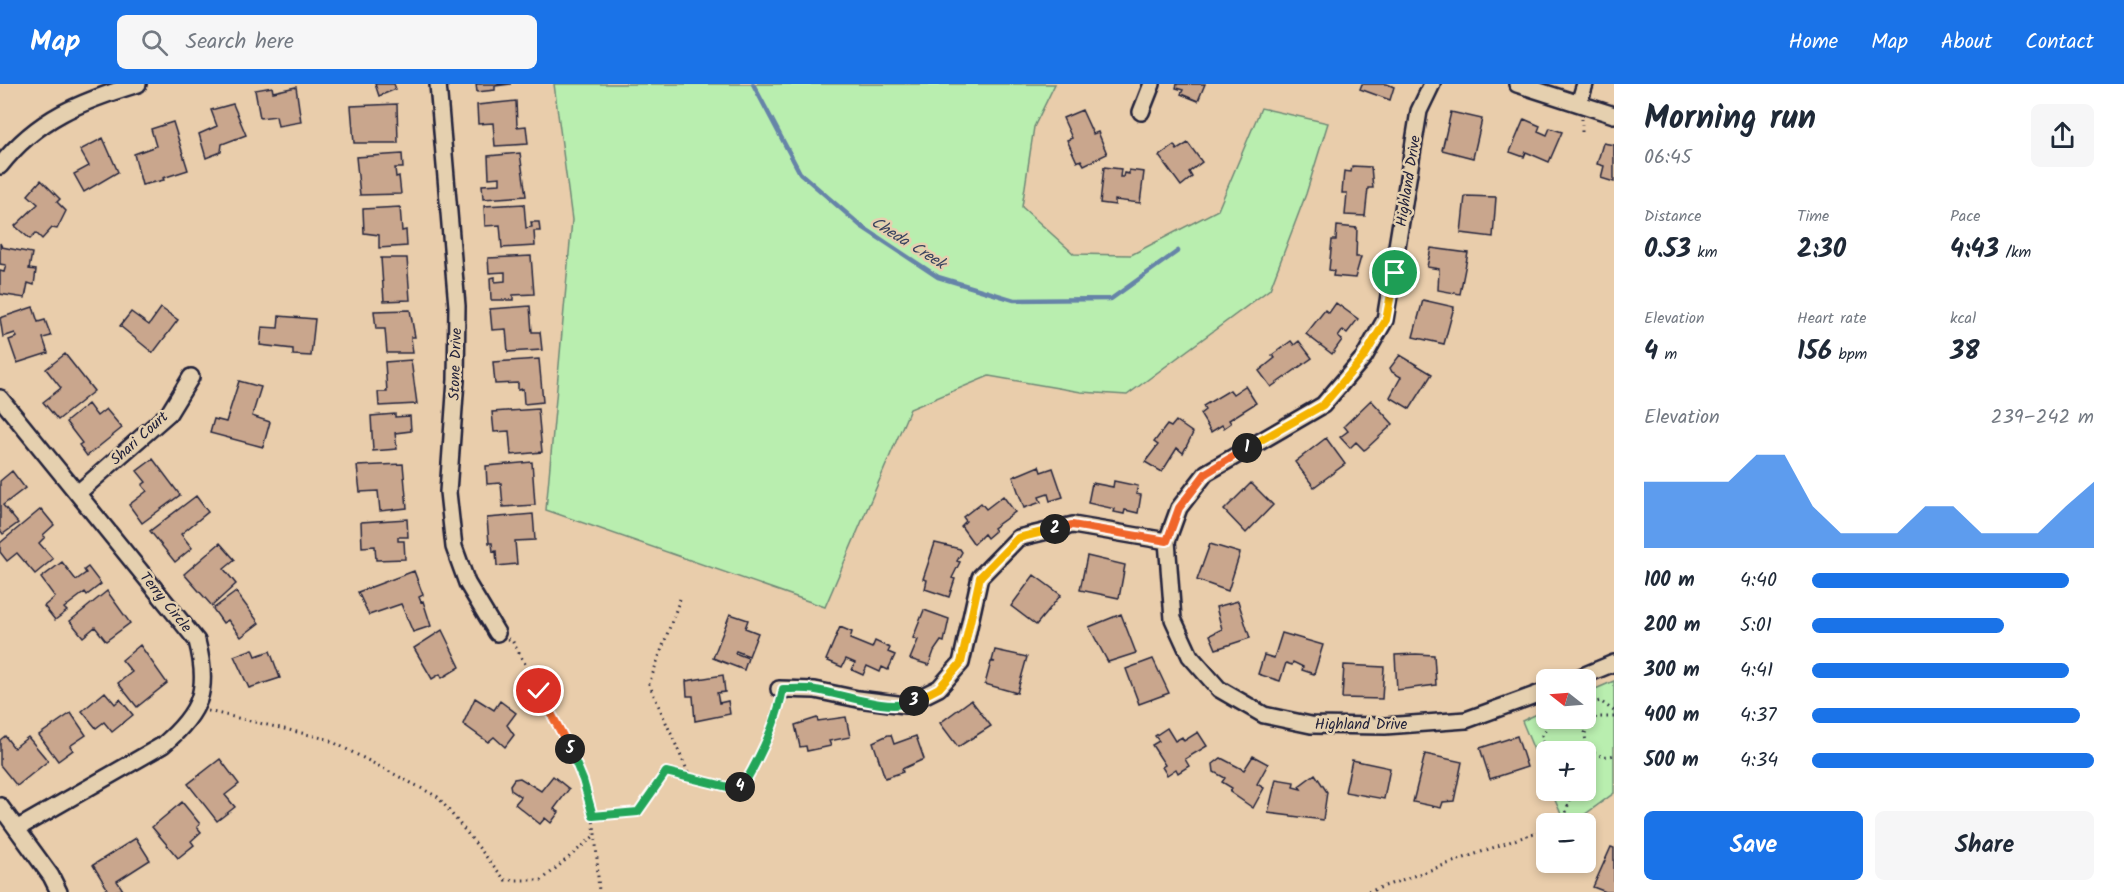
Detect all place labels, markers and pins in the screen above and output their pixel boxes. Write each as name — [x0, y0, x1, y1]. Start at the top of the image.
pin — [1369, 247, 1420, 298]
pin: 1 — [1232, 433, 1262, 463]
pin: 2 — [1040, 514, 1070, 544]
pin — [513, 665, 564, 716]
pin: 3 — [899, 686, 929, 716]
pin: 5 — [555, 734, 585, 764]
pin: 4 — [725, 772, 755, 802]

